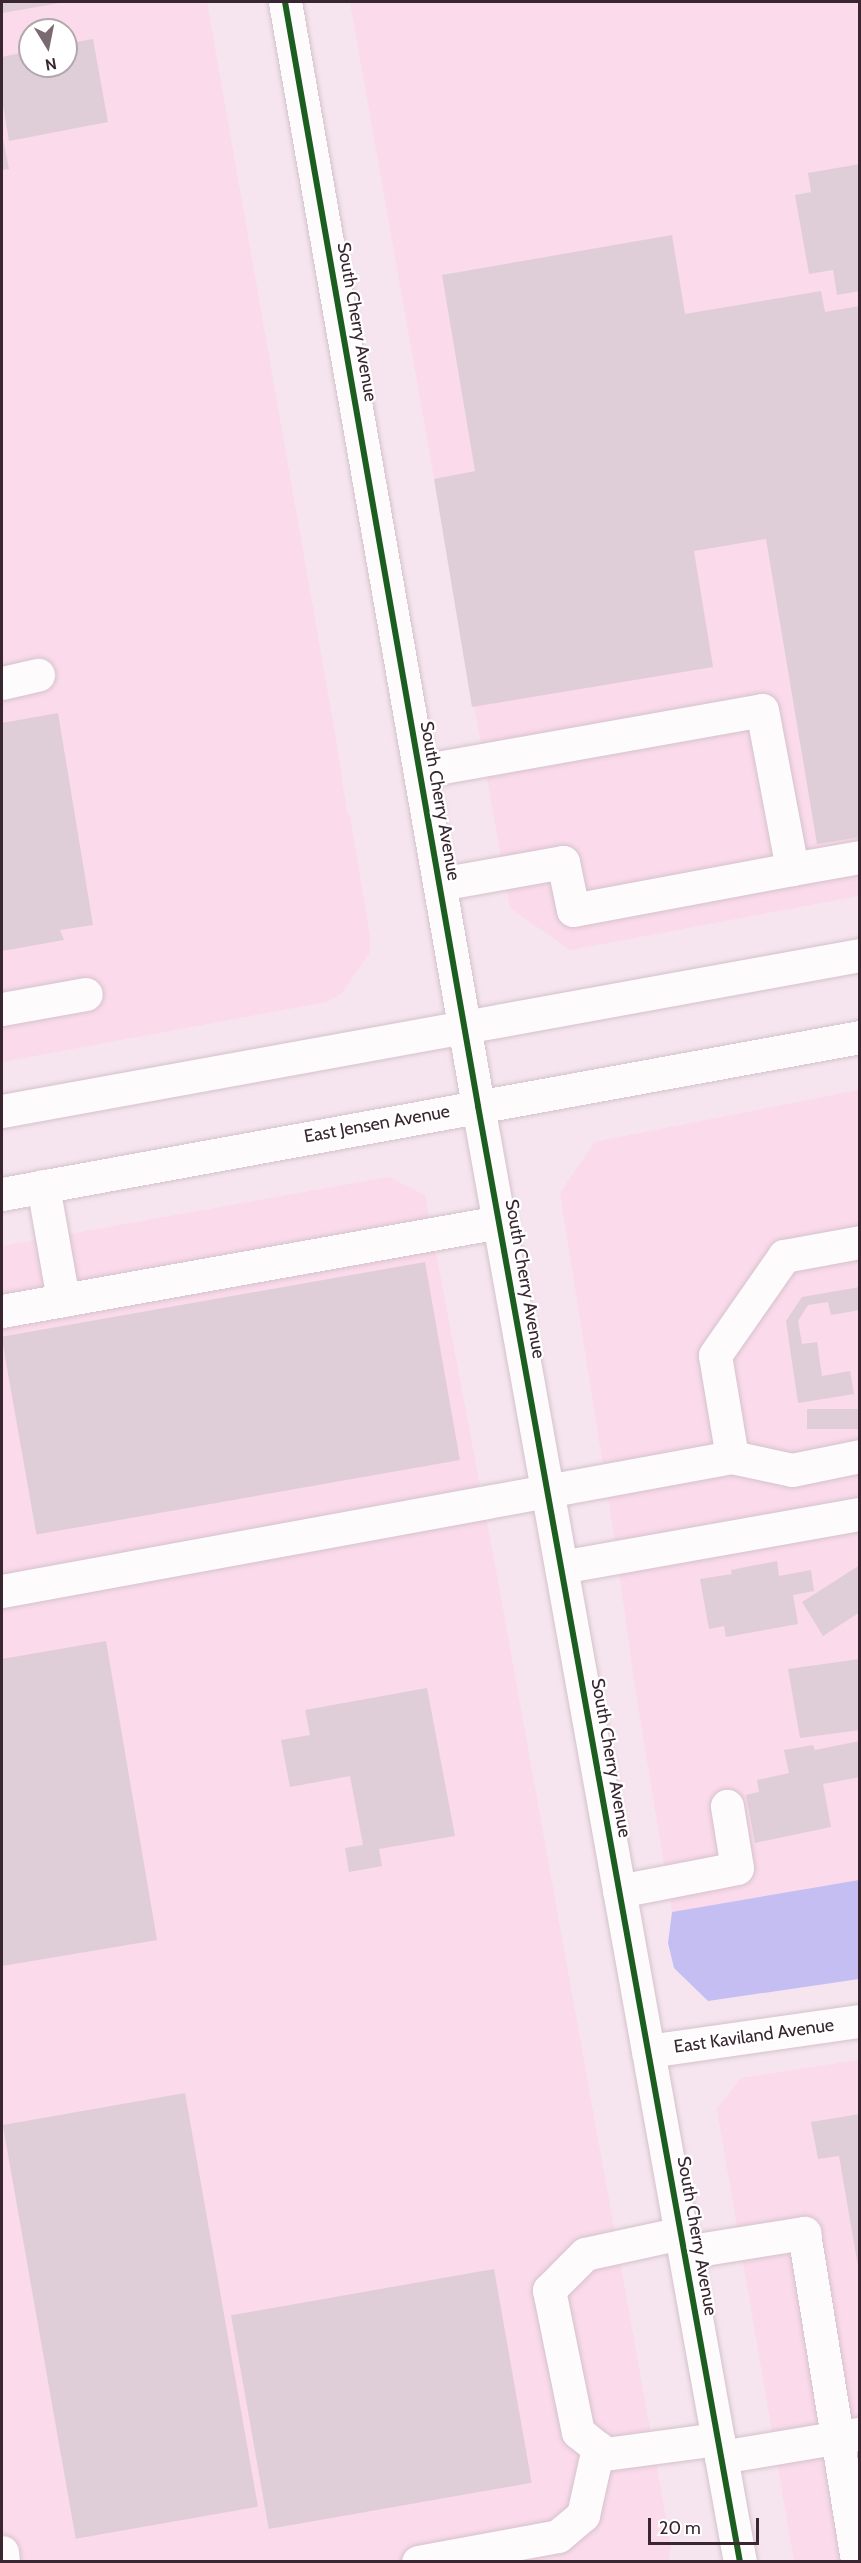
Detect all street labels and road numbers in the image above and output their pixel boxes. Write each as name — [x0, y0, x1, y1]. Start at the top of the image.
street label: South Cherry Avenue — [332, 241, 382, 403]
street label: South Cherry Avenue — [415, 720, 465, 882]
street label: East Jensen Avenue — [302, 1101, 452, 1147]
street label: South Cherry Avenue — [500, 1198, 550, 1360]
street label: South Cherry Avenue — [586, 1677, 636, 1839]
street label: East Kaviland Avenue — [673, 2014, 835, 2058]
street label: South Cherry Avenue — [672, 2155, 722, 2317]

